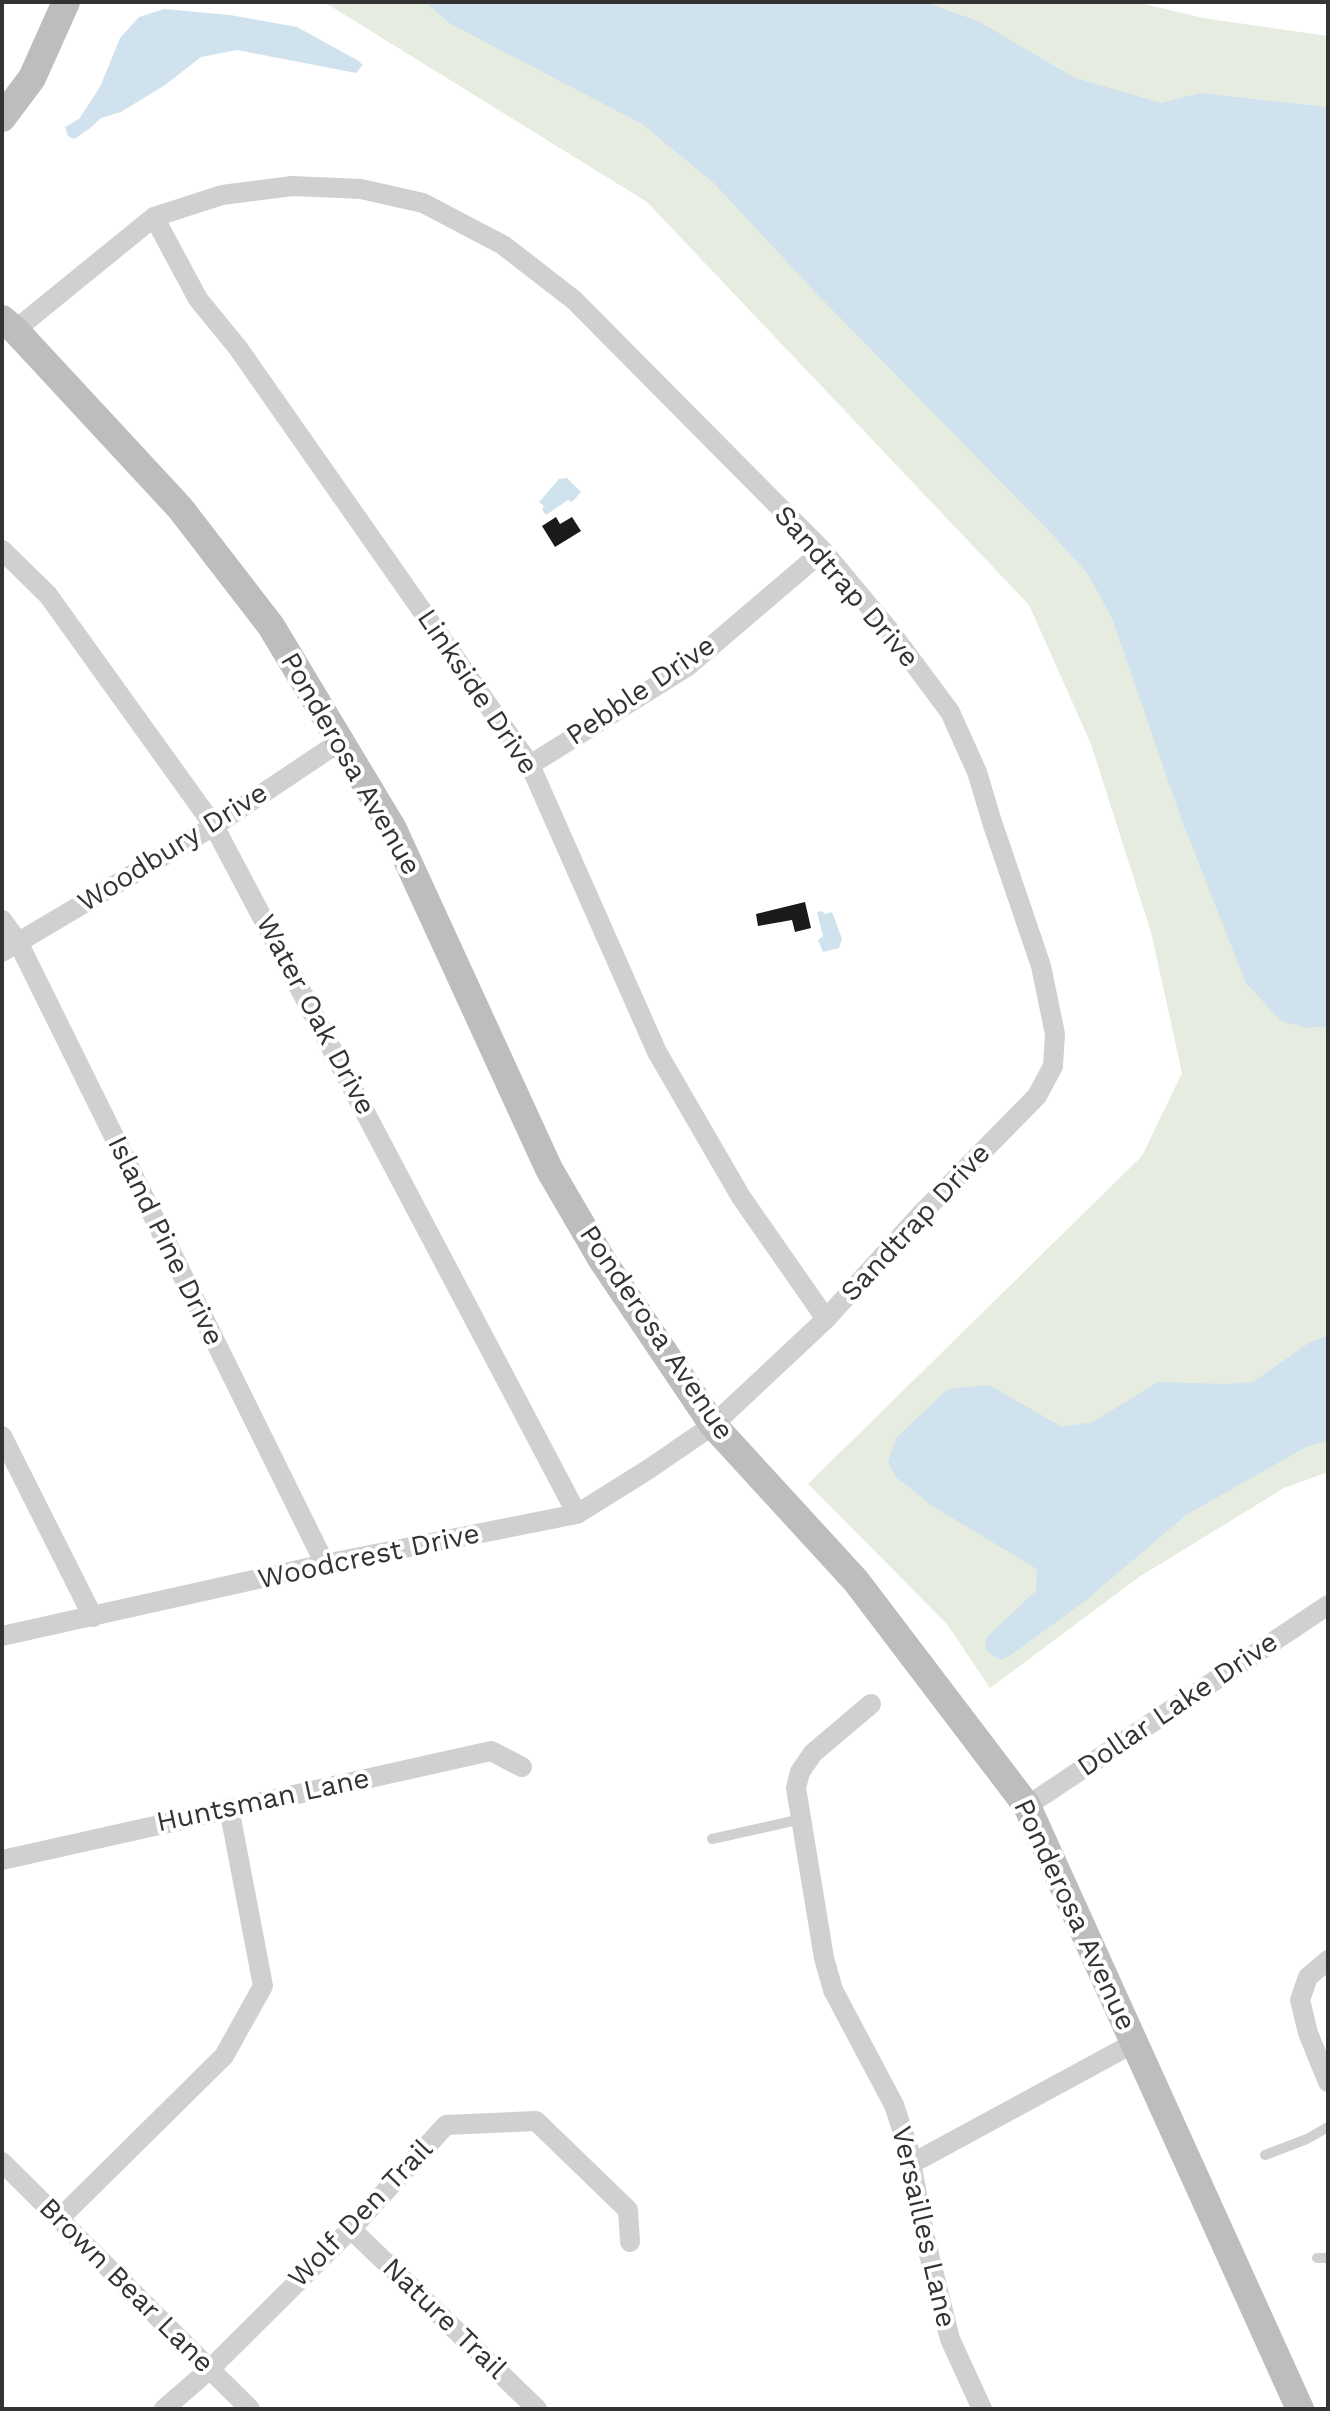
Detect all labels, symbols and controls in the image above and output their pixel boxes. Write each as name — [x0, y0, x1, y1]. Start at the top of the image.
street label: Sandtrap Drive — [766, 499, 926, 675]
street label: Linkside Drive — [409, 603, 545, 781]
street label: Pebble Drive — [560, 629, 722, 753]
street label: Ponderosa Avenue — [273, 647, 427, 881]
street label: Woodbury Drive — [72, 776, 274, 920]
street label: Water Oak Drive — [248, 909, 382, 1121]
street label: Island Pine Drive — [100, 1131, 230, 1351]
street label: Sandtrap Drive — [834, 1137, 998, 1309]
street label: Ponderosa Avenue — [572, 1219, 740, 1447]
street label: Woodcrest Drive — [255, 1517, 483, 1597]
street label: Dollar Lake Drive — [1072, 1626, 1284, 1784]
street label: Huntsman Lane — [154, 1762, 372, 1840]
street label: Ponderosa Avenue — [1006, 1794, 1142, 2036]
street label: Versailles Lane — [884, 2123, 962, 2331]
street label: Wolf Den Trail — [282, 2133, 440, 2295]
street label: Brown Bear Lane — [32, 2192, 220, 2380]
street label: Nature Trail — [375, 2252, 513, 2386]

